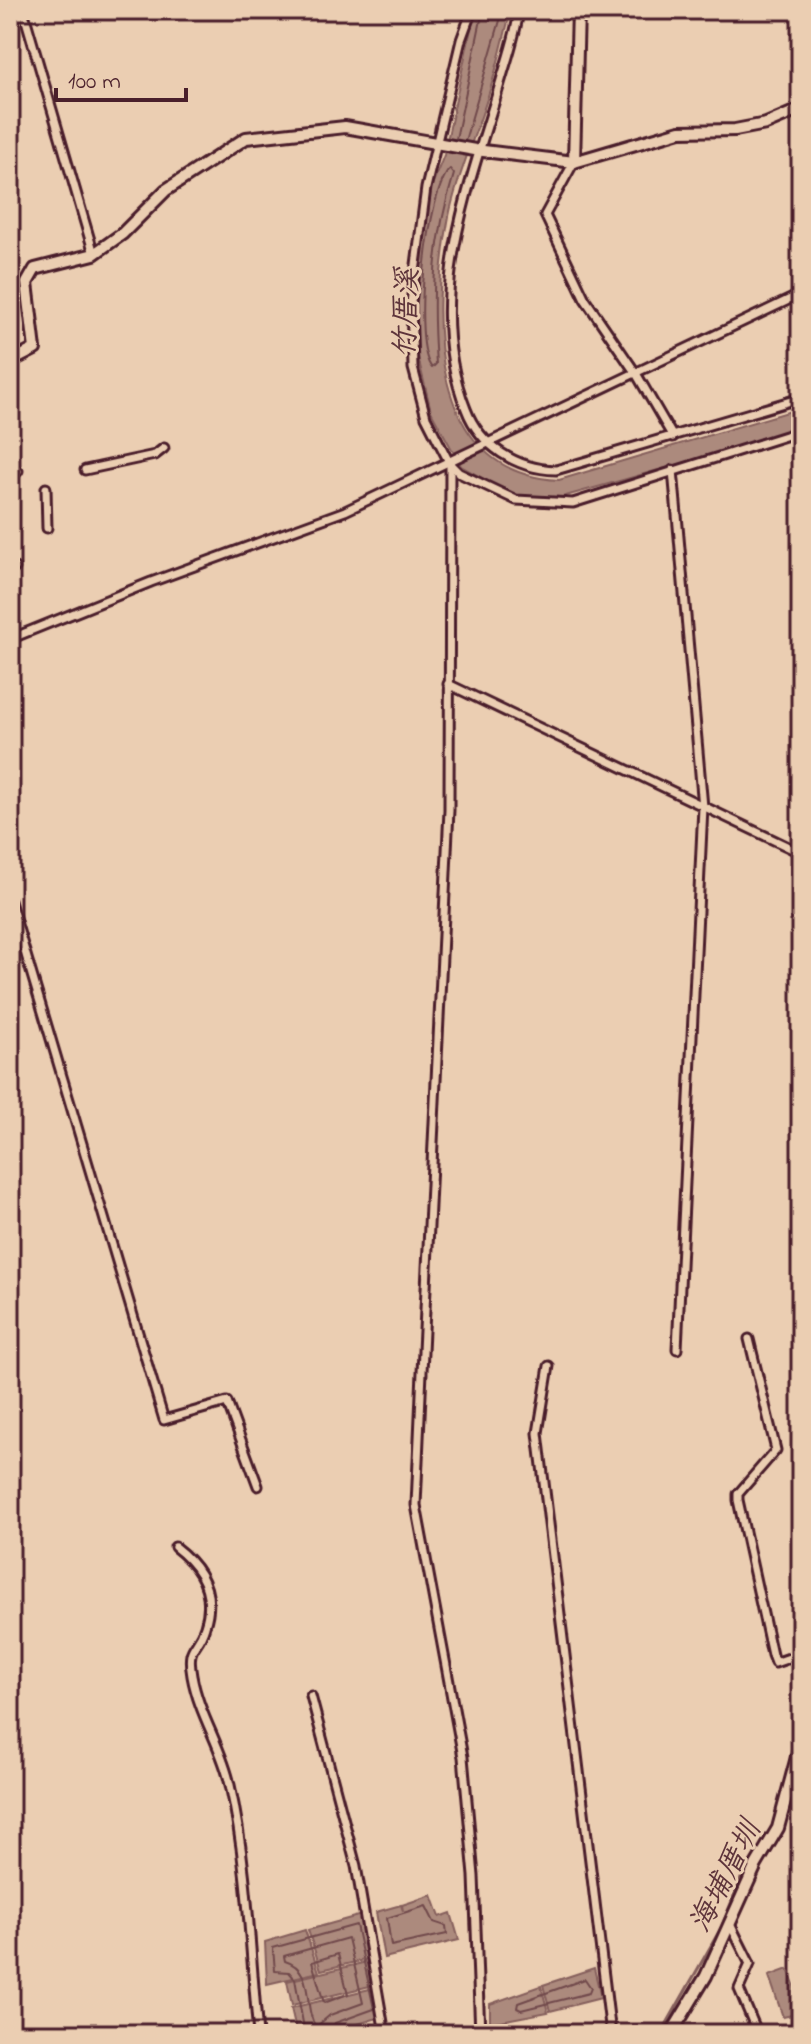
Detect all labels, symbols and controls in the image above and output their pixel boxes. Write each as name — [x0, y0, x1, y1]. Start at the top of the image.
scale bar — [56, 52, 186, 102]
text: 100 m — [68, 65, 121, 100]
water label: 竹厝溪 — [384, 265, 432, 359]
water label: 海埔厝圳 — [680, 1811, 775, 1941]

